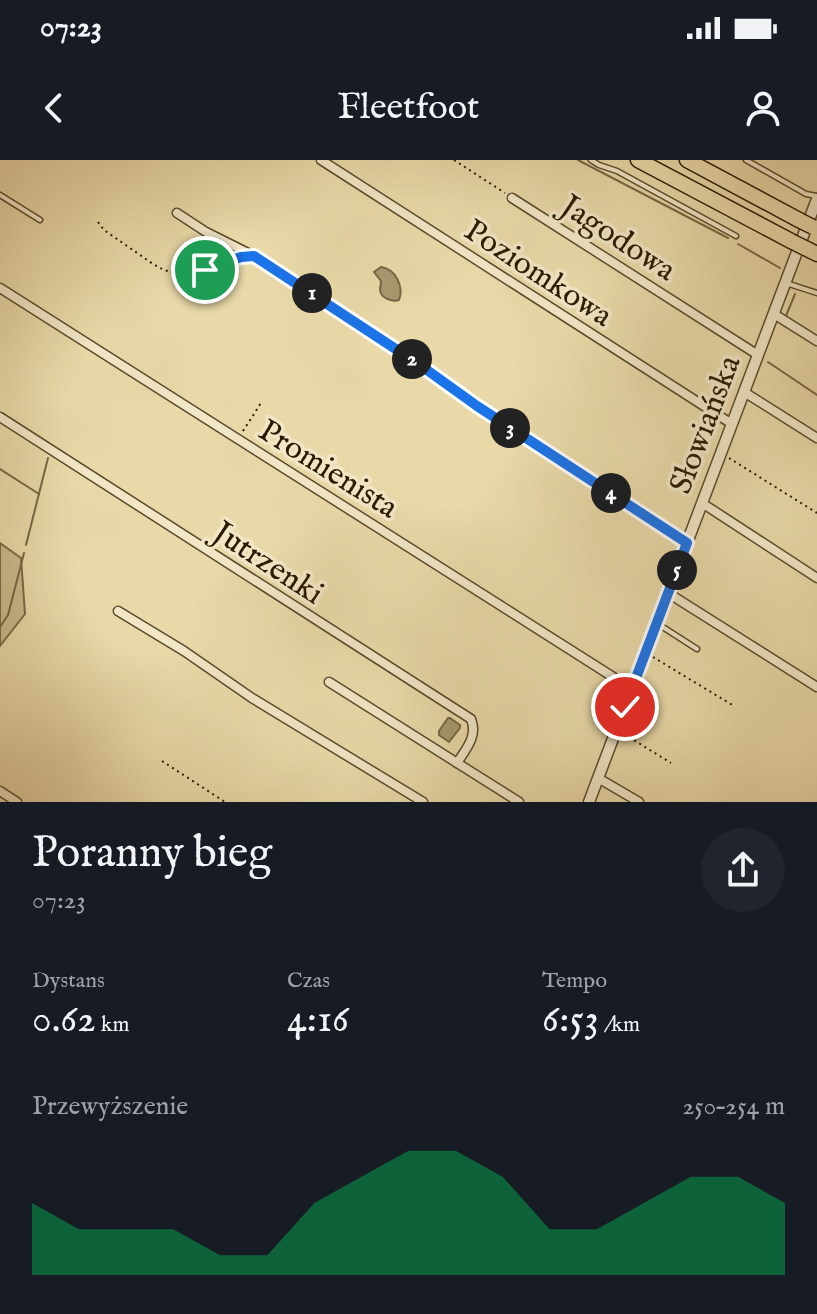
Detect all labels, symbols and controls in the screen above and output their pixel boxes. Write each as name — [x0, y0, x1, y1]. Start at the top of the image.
text: 07:23 — [40, 9, 102, 47]
text: Fleetfoot — [338, 85, 479, 131]
icon: back — [32, 86, 76, 130]
icon: person — [741, 86, 785, 130]
street label: Jagodowa — [550, 185, 683, 292]
street label: Poziomkowa — [456, 211, 620, 337]
pin — [171, 236, 239, 304]
icon: arrive — [183, 248, 227, 292]
pin: 1 — [292, 273, 332, 313]
text: 1 — [308, 279, 316, 307]
pin: 2 — [392, 339, 432, 379]
text: 2 — [407, 345, 417, 373]
street label: Słowiańska — [661, 350, 751, 500]
pin: 3 — [490, 408, 530, 448]
street label: Promienista — [250, 411, 405, 529]
text: 3 — [506, 414, 514, 442]
pin: 4 — [591, 473, 631, 513]
text: 4 — [606, 479, 616, 507]
street label: Jutrzenki — [202, 512, 331, 615]
pin: 5 — [657, 550, 697, 590]
text: 5 — [673, 556, 681, 584]
pin — [591, 673, 659, 741]
icon: check — [603, 685, 647, 729]
text: Poranny bieg — [32, 826, 272, 882]
button: share — [701, 828, 785, 912]
text: 07:23 — [32, 884, 86, 917]
text: Dystans — [32, 967, 105, 995]
text: Czas — [287, 967, 330, 995]
text: Tempo — [542, 967, 607, 995]
text: 0.62 — [32, 995, 96, 1046]
text: 4:16 — [287, 995, 349, 1046]
text: 6:53 — [542, 995, 599, 1046]
text: km — [96, 1011, 129, 1039]
text: /km — [599, 1011, 640, 1039]
text: Przewyższenie — [32, 1090, 188, 1123]
text: 250–254 m — [682, 1090, 785, 1123]

